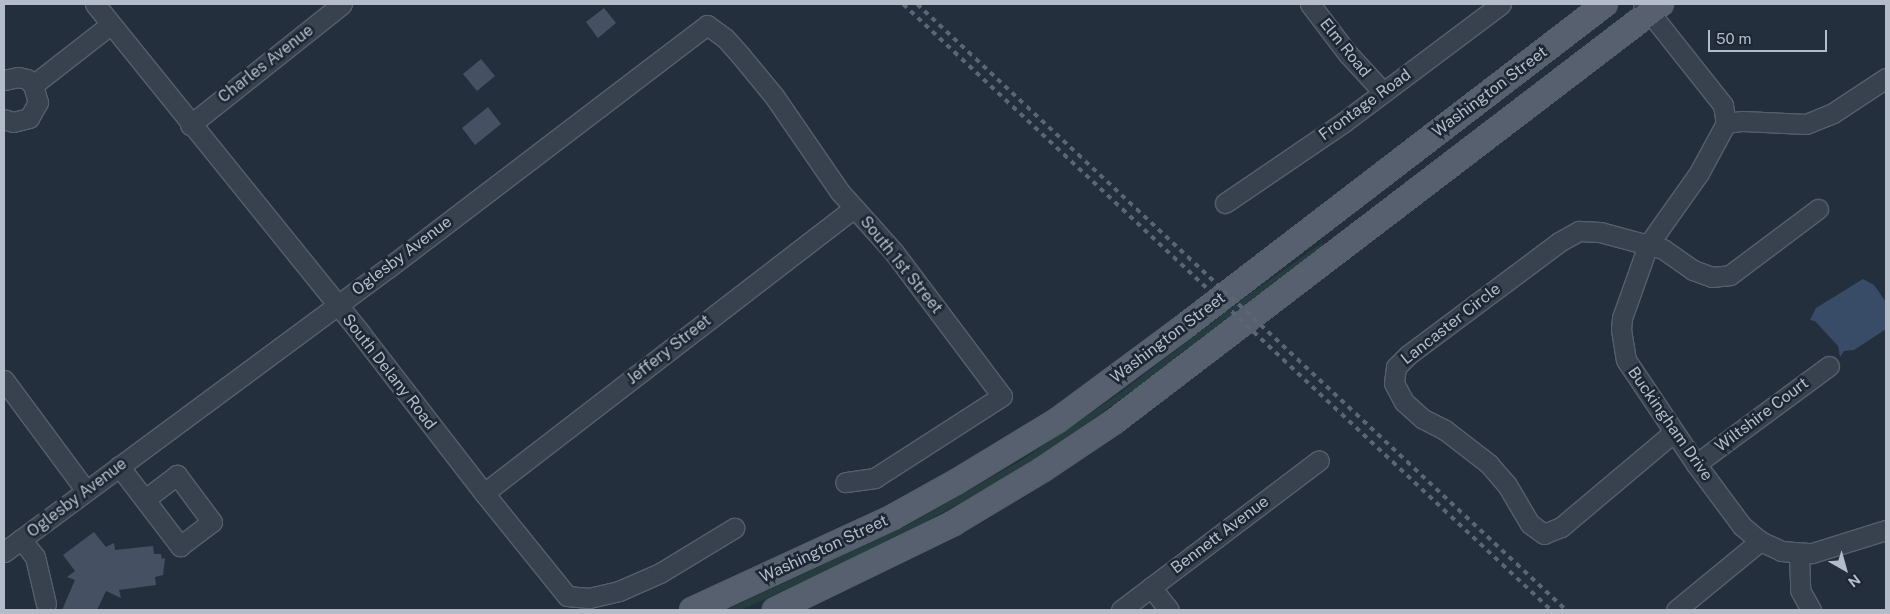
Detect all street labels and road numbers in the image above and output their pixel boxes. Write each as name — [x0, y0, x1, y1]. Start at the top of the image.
street label: Elm Road — [1315, 15, 1375, 81]
street label: Charles Avenue — [214, 21, 318, 107]
street label: Washington Street — [1429, 43, 1551, 141]
street label: Frontage Road — [1315, 65, 1415, 145]
street label: Oglesby Avenue — [348, 212, 456, 300]
street label: South 1st Street — [856, 212, 946, 318]
street label: Lancaster Circle — [1397, 279, 1505, 369]
street label: Washington Street — [1107, 289, 1229, 387]
street label: South Delany Road — [338, 310, 440, 434]
street label: Jeffery Street — [623, 311, 715, 389]
street label: Buckingham Drive — [1623, 363, 1717, 485]
street label: Wiltshire Court — [1712, 374, 1812, 456]
street label: Oglesby Avenue — [23, 454, 131, 542]
street label: Bennett Avenue — [1167, 492, 1273, 578]
street label: Washington Street — [757, 511, 891, 587]

